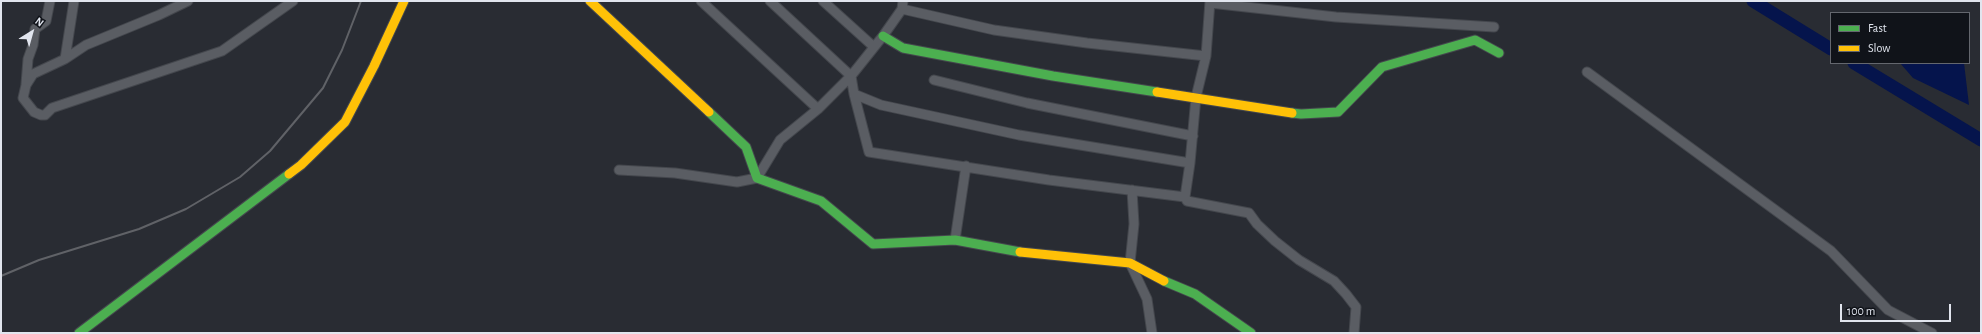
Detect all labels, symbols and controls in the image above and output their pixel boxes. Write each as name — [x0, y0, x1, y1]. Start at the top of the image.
north arrow — [12, 12, 52, 52]
legend — [1830, 12, 1970, 64]
text: N — [33, 15, 46, 29]
text: Fast — [1868, 22, 1887, 34]
text: Slow — [1868, 42, 1890, 54]
scale bar — [1842, 296, 1953, 322]
text: 100 m — [1847, 305, 1875, 317]

